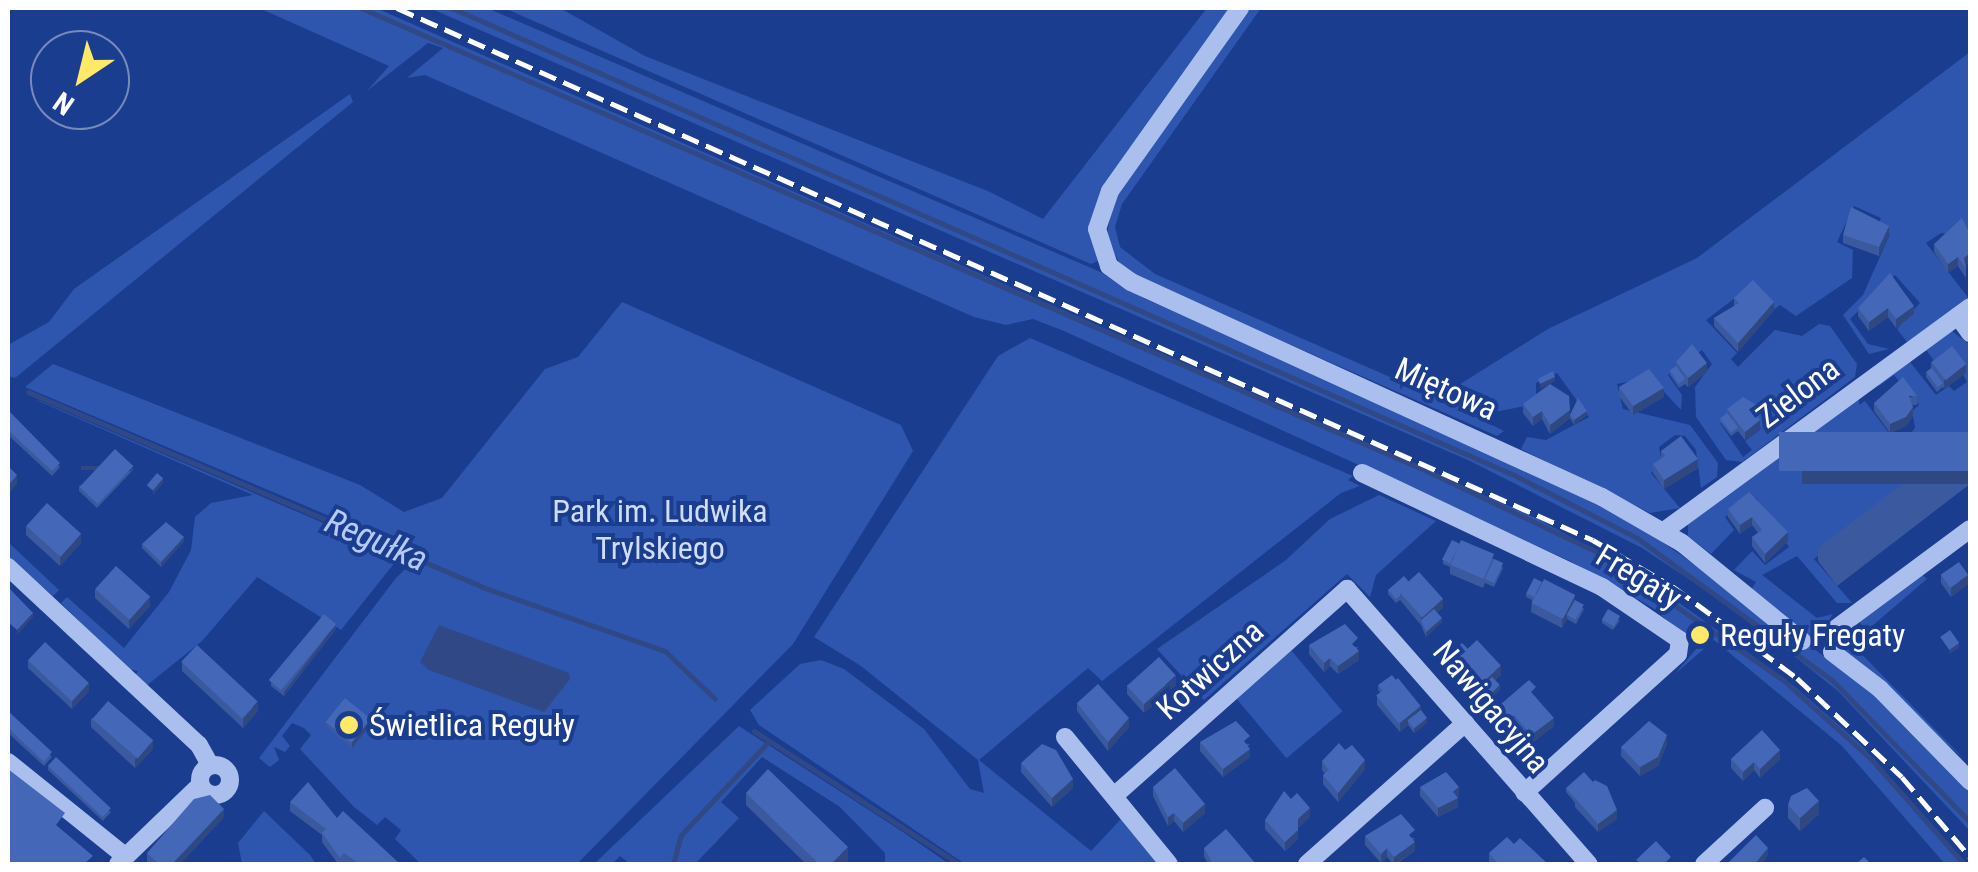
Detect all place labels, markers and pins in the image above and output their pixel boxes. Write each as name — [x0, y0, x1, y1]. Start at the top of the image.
place label: Reguły Fregaty — [1720, 616, 1905, 654]
marker: Reguły Fregaty — [1689, 624, 1711, 646]
place label: Świetlica Reguły — [369, 706, 575, 744]
marker: Świetlica Reguły — [338, 714, 360, 736]

